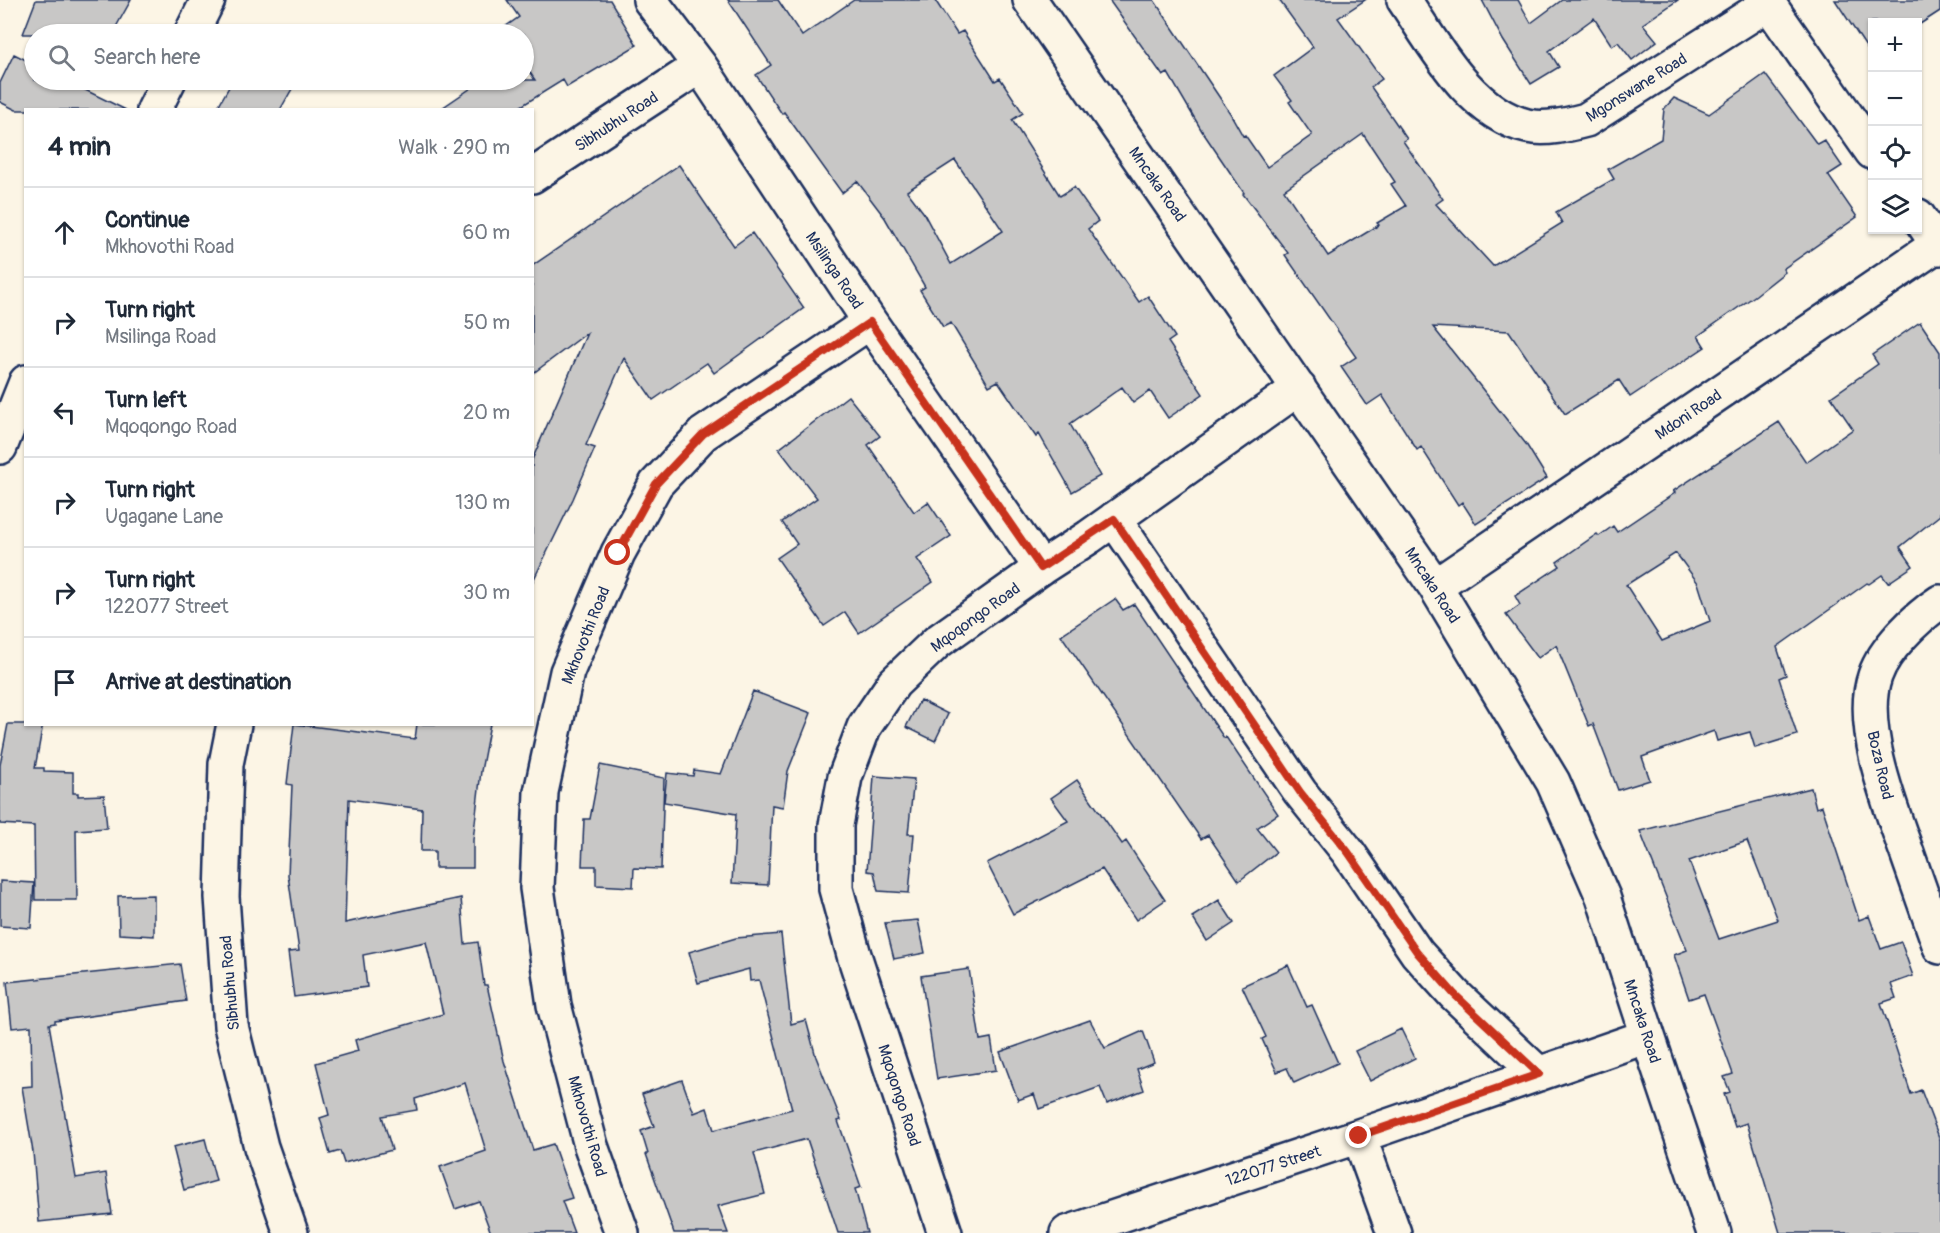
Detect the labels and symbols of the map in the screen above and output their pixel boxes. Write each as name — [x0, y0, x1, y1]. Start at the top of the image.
street label: Mgonswane Road — [1582, 49, 1691, 127]
street label: Sibhubhu Road — [571, 87, 662, 156]
street label: Mncaka Road — [1124, 143, 1190, 226]
street label: Msilinga Road — [801, 228, 867, 313]
street label: Mdoni Road — [1651, 385, 1726, 444]
route start — [604, 539, 630, 565]
street label: Mncaka Road — [1400, 544, 1464, 627]
street label: Mqoqongo Road — [927, 579, 1024, 657]
street label: Mkhovothi Road — [557, 584, 615, 687]
street label: Boza Road — [1862, 729, 1898, 802]
street label: Sibhubhu Road — [216, 934, 244, 1031]
street label: Mncaka Road — [1619, 977, 1665, 1066]
street label: Mqoqongo Road — [873, 1042, 925, 1149]
street label: Mkhovothi Road — [563, 1074, 611, 1179]
route end — [1345, 1122, 1371, 1148]
street label: 122077 Street — [1223, 1141, 1324, 1191]

